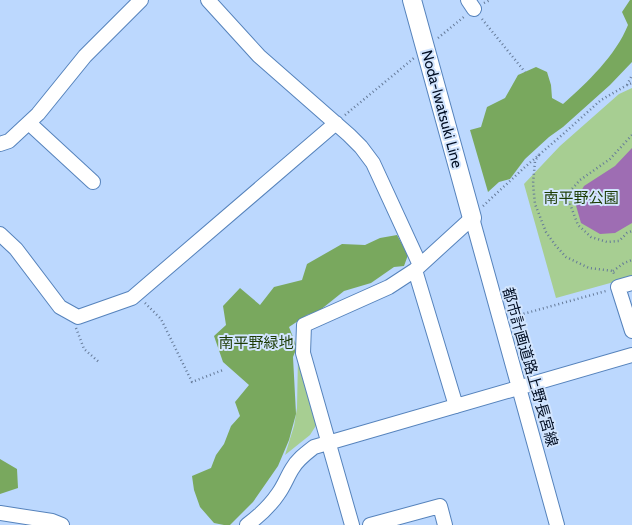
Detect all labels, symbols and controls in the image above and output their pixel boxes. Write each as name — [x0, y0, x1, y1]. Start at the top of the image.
street label: Noda-Iwatsuki Line — [418, 48, 466, 170]
park label: 南平野公園 — [543, 189, 619, 207]
street label: 都市計画道路上野長宮線 — [499, 285, 561, 449]
park label: 南平野緑地 — [218, 334, 294, 352]

